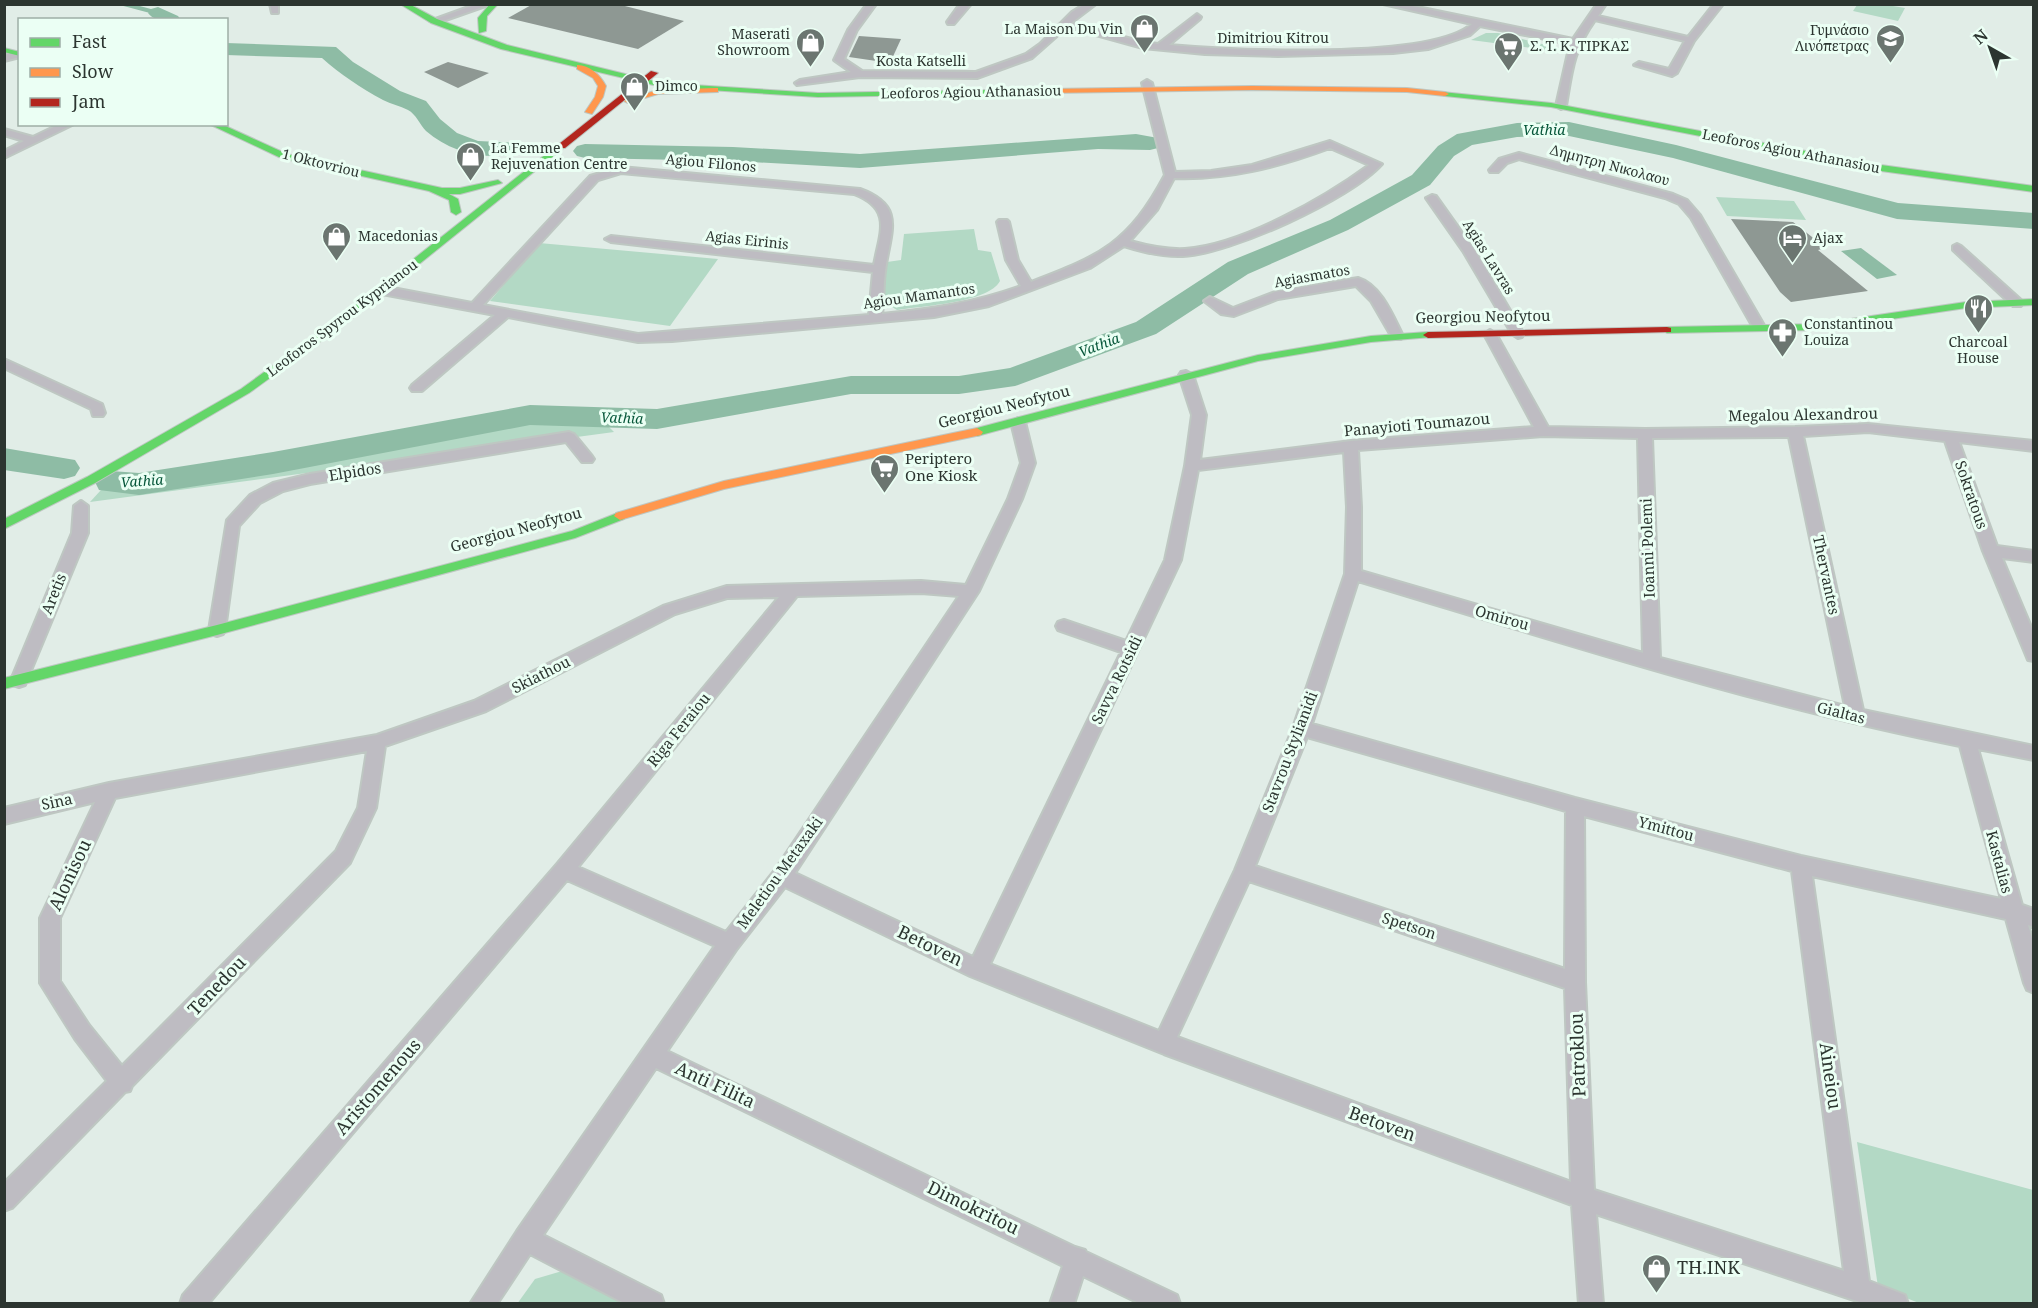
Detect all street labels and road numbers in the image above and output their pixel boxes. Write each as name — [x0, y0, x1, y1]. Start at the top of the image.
street label: Dimitriou Kitrou — [1217, 28, 1329, 47]
street label: Kosta Katselli — [876, 51, 966, 70]
street label: Leoforos Agiou Athanasiou — [881, 80, 1062, 103]
street label: Leoforos Agiou Athanasiou — [1701, 124, 1882, 177]
street label: Δημητρη Νικολαου — [1548, 139, 1672, 190]
street label: 1 Oktovriou — [280, 144, 362, 181]
street label: Agiou Filonos — [665, 149, 757, 176]
street label: Agias Lavras — [1459, 216, 1520, 298]
street label: Agias Eirinis — [705, 226, 790, 253]
street label: Leoforos Spyrou Kyprianou — [262, 255, 421, 381]
street label: Agiasmatos — [1273, 260, 1351, 291]
street label: Agiou Mamantos — [862, 278, 976, 313]
street label: Georgiou Neofytou — [1415, 305, 1551, 327]
street label: Georgiou Neofytou — [936, 380, 1072, 432]
street label: Megalou Alexandrou — [1728, 403, 1879, 425]
street label: Panayioti Toumazou — [1343, 408, 1491, 440]
street label: Elpidos — [327, 457, 383, 485]
street label: Sokratous — [1951, 458, 1993, 532]
street label: Ioanni Polemi — [1635, 498, 1659, 598]
street label: Georgiou Neofytou — [448, 502, 584, 556]
street label: Thervantes — [1809, 533, 1845, 617]
street label: Aretis — [36, 570, 70, 617]
street label: Omirou — [1473, 600, 1532, 634]
street label: Savva Rotsidi — [1086, 632, 1146, 727]
street label: Skiathou — [508, 651, 574, 697]
street label: Riga Feraiou — [642, 688, 714, 770]
street label: Stavrou Stylianidi — [1257, 688, 1321, 815]
street label: Gialtas — [1815, 696, 1868, 728]
street label: Sina — [40, 788, 74, 814]
street label: Ymittou — [1635, 811, 1697, 845]
street label: Meletiou Metaxaki — [732, 812, 827, 932]
street label: Kastalias — [1982, 828, 2018, 896]
street label: Alonisou — [42, 835, 96, 914]
street label: Spetson — [1380, 907, 1439, 943]
street label: Betoven — [894, 919, 967, 971]
street label: Tenedou — [182, 950, 251, 1020]
street label: Patroklou — [1564, 1012, 1590, 1097]
street label: Aristomenous — [329, 1033, 426, 1139]
street label: Aineiou — [1814, 1041, 1848, 1111]
street label: Anti Filita — [672, 1055, 759, 1113]
street label: Betoven — [1345, 1100, 1420, 1146]
street label: Dimokritou — [924, 1175, 1024, 1240]

